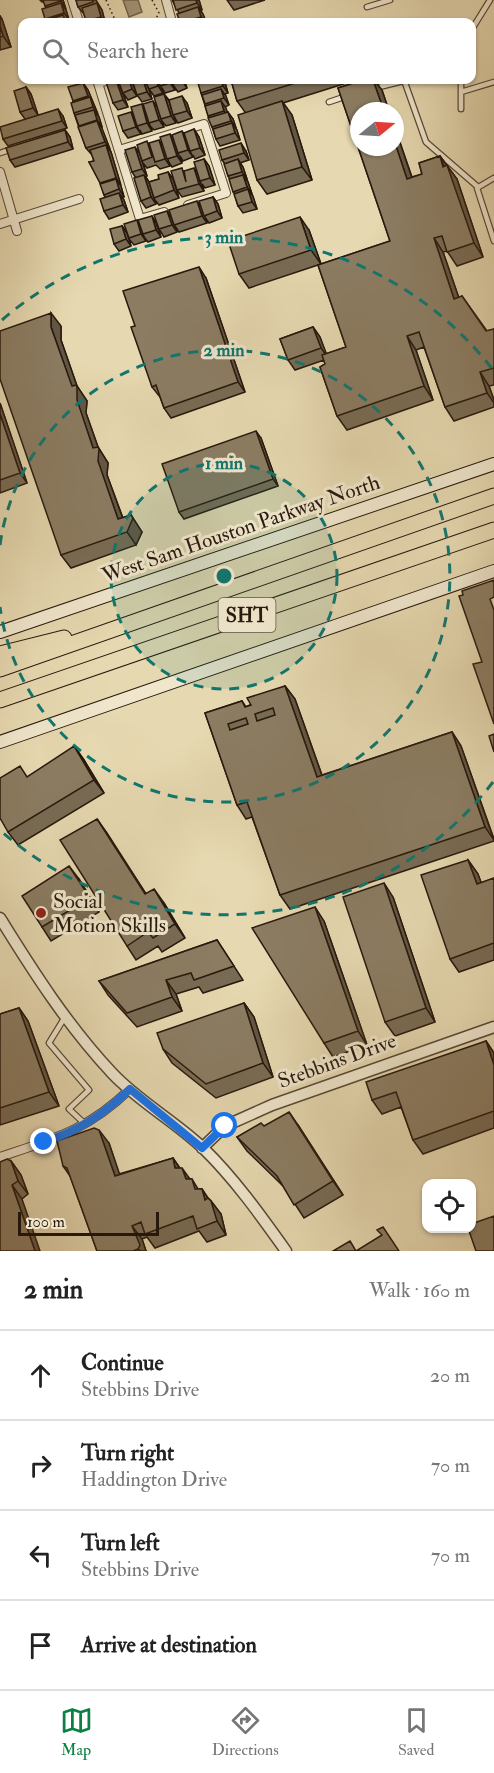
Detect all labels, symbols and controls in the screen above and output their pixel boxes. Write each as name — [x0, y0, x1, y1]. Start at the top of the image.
search box — [18, 18, 476, 84]
icon: search — [39, 35, 72, 68]
text: Search here — [87, 37, 189, 65]
north arrow — [350, 102, 404, 156]
text: 3 min — [205, 226, 244, 249]
text: 2 min — [204, 339, 245, 362]
text: 1 min — [205, 452, 244, 475]
street label: West Sam Houston Parkway North — [98, 469, 383, 590]
centre of rings — [214, 566, 234, 586]
road number: SHT — [218, 598, 276, 632]
place label: Social Motion Skills — [53, 888, 166, 939]
marker: Social Motion Skills — [34, 906, 48, 920]
street label: Stebbins Drive — [274, 1027, 400, 1095]
route start — [211, 1112, 237, 1138]
route end — [30, 1128, 56, 1154]
map controls — [422, 1179, 476, 1233]
button: locate — [422, 1179, 476, 1233]
scale bar — [18, 1209, 159, 1236]
text: 100 m — [27, 1212, 65, 1232]
text: 2 min — [24, 1274, 83, 1306]
text: Walk · 160 m — [369, 1278, 470, 1303]
text: Continue — [81, 1349, 164, 1377]
icon: ahead — [24, 1359, 57, 1392]
text: 20 m — [430, 1363, 470, 1388]
text: Stebbins Drive — [81, 1377, 199, 1402]
text: Turn right — [81, 1439, 174, 1467]
icon: right — [24, 1449, 57, 1482]
text: 70 m — [431, 1453, 470, 1478]
text: Haddington Drive — [81, 1467, 227, 1492]
text: Turn left — [81, 1529, 160, 1557]
icon: left — [24, 1539, 57, 1572]
text: 70 m — [431, 1543, 470, 1568]
text: Stebbins Drive — [81, 1557, 199, 1582]
icon: arrive — [24, 1629, 57, 1662]
text: Arrive at destination — [81, 1631, 257, 1659]
tab: Map — [60, 1704, 93, 1760]
tab: Directions — [212, 1704, 279, 1760]
tab: Saved — [398, 1704, 434, 1760]

